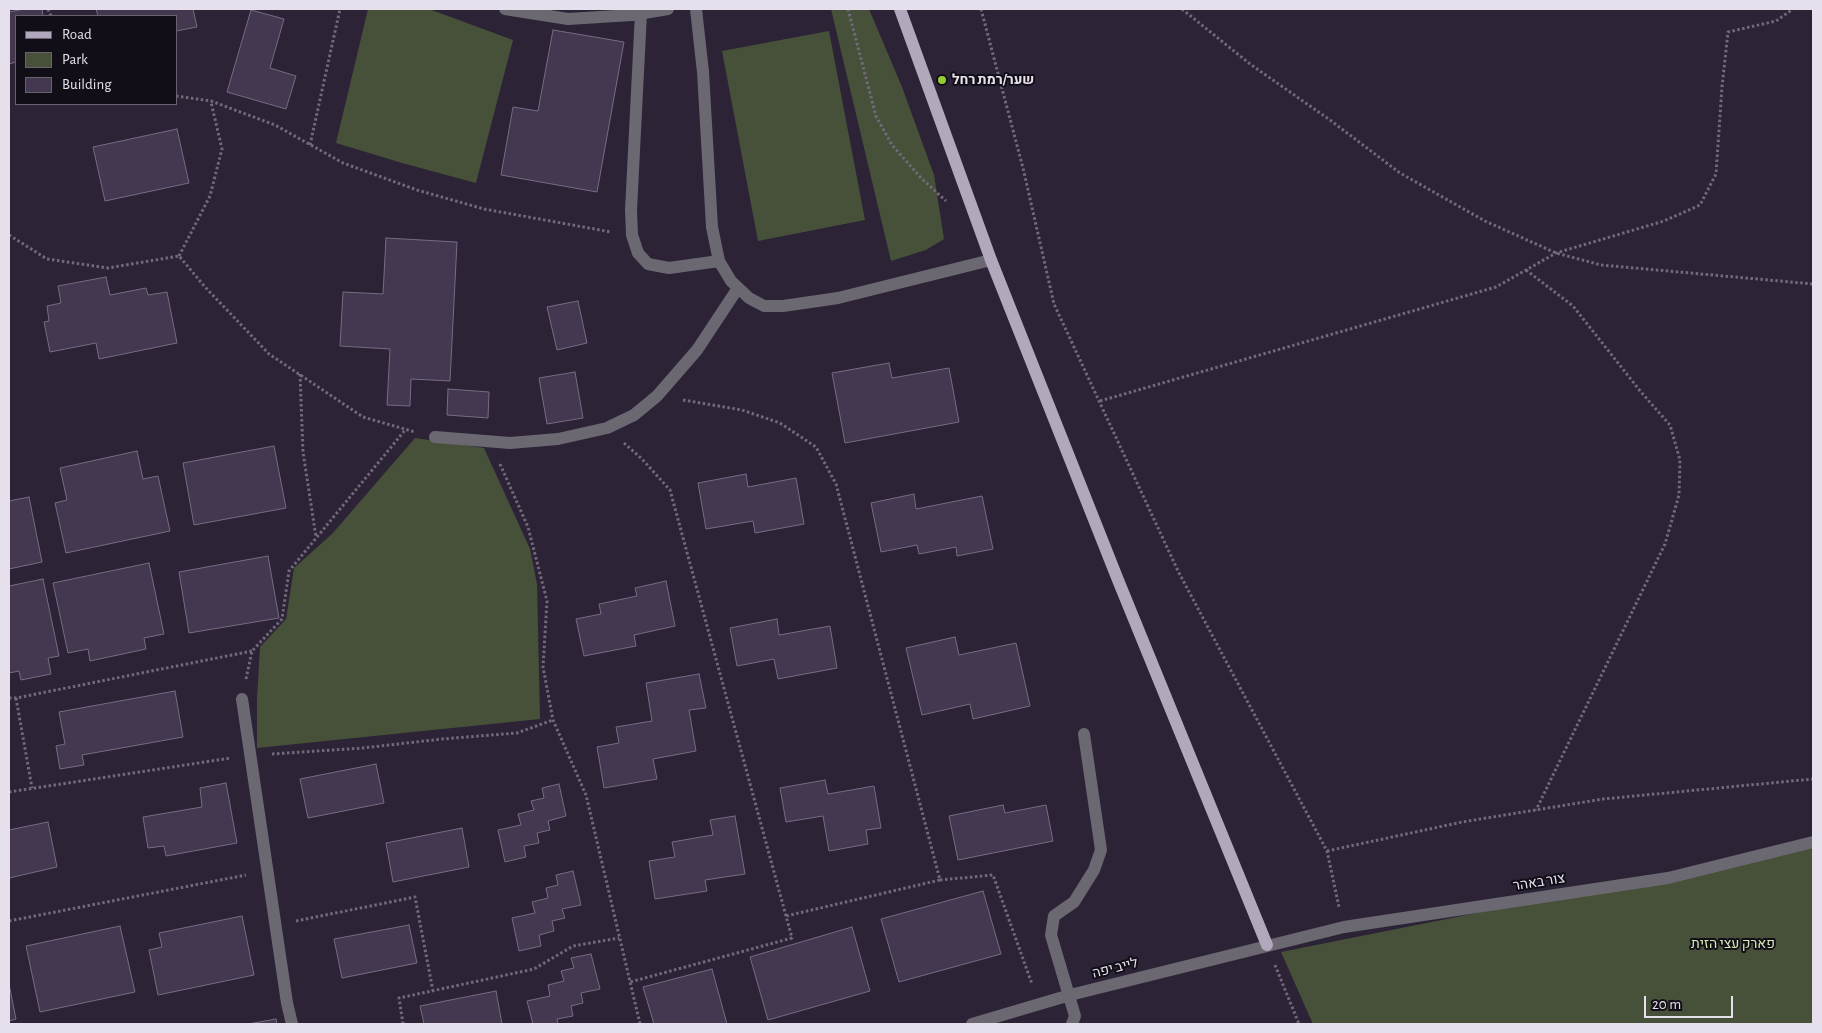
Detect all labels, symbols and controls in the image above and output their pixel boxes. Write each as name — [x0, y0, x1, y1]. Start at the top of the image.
legend — [15, 15, 178, 105]
text: Road — [62, 27, 92, 42]
text: Park — [62, 52, 88, 67]
place label: שער/רמת רחל — [952, 72, 1034, 88]
marker: שער/רמת רחל — [936, 74, 948, 86]
text: Building — [62, 77, 112, 92]
street label: צור באהר — [1512, 870, 1566, 894]
park label: פארק עצי הזית — [1691, 936, 1775, 952]
street label: לייב יפה — [1090, 954, 1140, 982]
scale bar — [1647, 986, 1736, 1018]
text: 20 m — [1652, 997, 1681, 1012]

